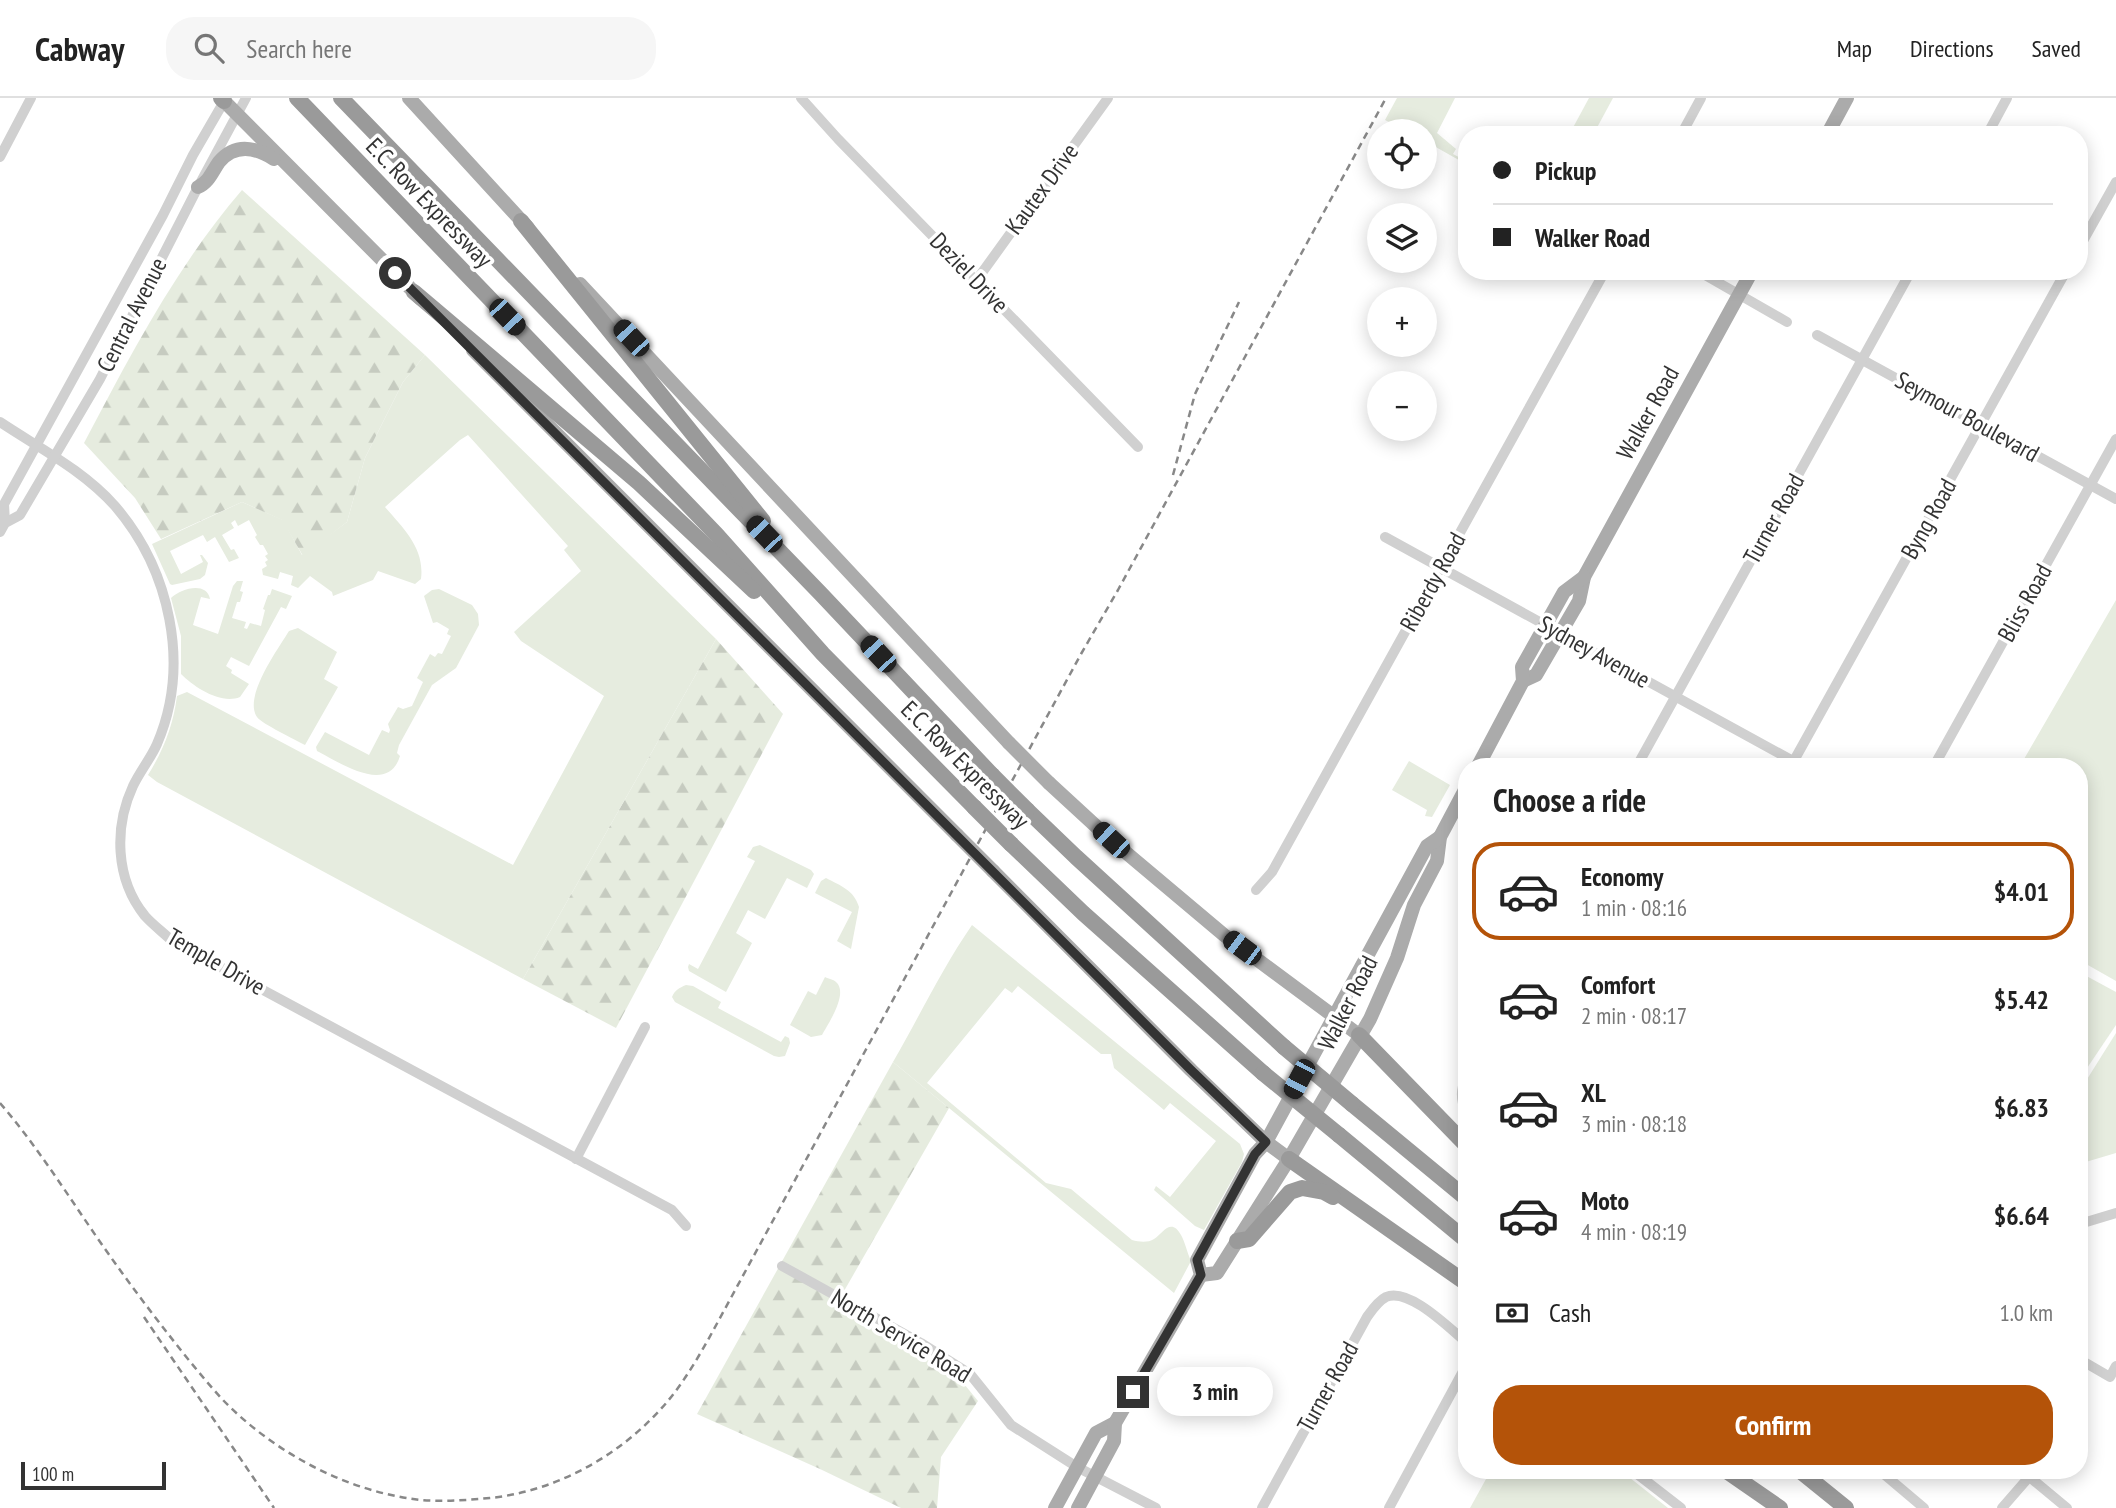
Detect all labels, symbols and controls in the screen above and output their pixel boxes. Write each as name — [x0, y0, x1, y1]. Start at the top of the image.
search box — [166, 17, 656, 80]
text: Cabway — [35, 27, 124, 70]
icon: search — [190, 29, 228, 67]
text: Search here — [246, 32, 352, 65]
text: Map — [1837, 33, 1872, 64]
text: Directions — [1910, 33, 1994, 64]
text: Saved — [2032, 33, 2081, 64]
map controls — [1367, 119, 1437, 441]
button: locate — [1367, 119, 1437, 189]
street label: E.C. Row Expressway — [360, 131, 499, 274]
street label: Kautex Drive — [998, 137, 1085, 240]
text: Pickup — [1535, 154, 1596, 187]
button: layers — [1367, 203, 1437, 273]
text: Walker Road — [1535, 221, 1650, 254]
street label: Deziel Drive — [923, 226, 1015, 320]
street label: Central Avenue — [90, 252, 174, 377]
route start — [379, 257, 411, 289]
button: + — [1367, 287, 1437, 357]
car — [485, 295, 530, 339]
car — [609, 315, 654, 361]
street label: Walker Road — [1609, 361, 1686, 465]
street label: Seymour Boulevard — [1890, 364, 2045, 469]
button: − — [1367, 371, 1437, 441]
street label: Turner Road — [1736, 468, 1811, 569]
street label: Byng Road — [1894, 473, 1963, 564]
car — [742, 512, 787, 556]
street label: Riberdy Road — [1393, 527, 1472, 637]
street label: Bliss Road — [1991, 558, 2059, 647]
street label: Sydney Avenue — [1533, 608, 1656, 695]
car — [856, 631, 901, 677]
street label: E.C. Row Expressway — [895, 694, 1036, 835]
text: Choose a ride — [1493, 779, 1646, 821]
car — [1089, 818, 1134, 862]
icon: car — [1497, 860, 1560, 923]
text: Economy — [1581, 860, 1663, 893]
text: $4.01 — [1994, 875, 2049, 908]
text: 1 min · 08:16 — [1581, 893, 1687, 922]
street label: Temple Drive — [162, 921, 271, 1002]
car — [1219, 927, 1266, 969]
street label: Walker Road — [1311, 950, 1385, 1055]
icon: car — [1497, 968, 1560, 1031]
text: Comfort — [1581, 968, 1655, 1001]
text: $5.42 — [1994, 983, 2049, 1016]
text: 2 min · 08:17 — [1581, 1001, 1687, 1030]
car — [1280, 1056, 1319, 1102]
icon: car — [1497, 1076, 1560, 1139]
text: XL — [1581, 1076, 1606, 1109]
text: $6.83 — [1994, 1091, 2049, 1124]
text: 3 min · 08:18 — [1581, 1109, 1687, 1138]
icon: car — [1497, 1184, 1560, 1247]
text: Moto — [1581, 1184, 1629, 1217]
text: $6.64 — [1994, 1199, 2049, 1232]
text: 4 min · 08:19 — [1581, 1217, 1687, 1246]
street label: North Service Road — [826, 1282, 977, 1390]
icon: cash — [1493, 1294, 1531, 1332]
text: Cash — [1549, 1296, 1591, 1329]
text: 1.0 km — [1999, 1298, 2053, 1327]
street label: Turner Road — [1290, 1336, 1365, 1437]
callout: 3 min — [1158, 1368, 1273, 1416]
route end — [1117, 1376, 1149, 1408]
text: 3 min — [1192, 1377, 1238, 1406]
button: Confirm — [1493, 1385, 2053, 1465]
scale bar — [21, 1459, 166, 1491]
text: 100 m — [32, 1462, 74, 1486]

